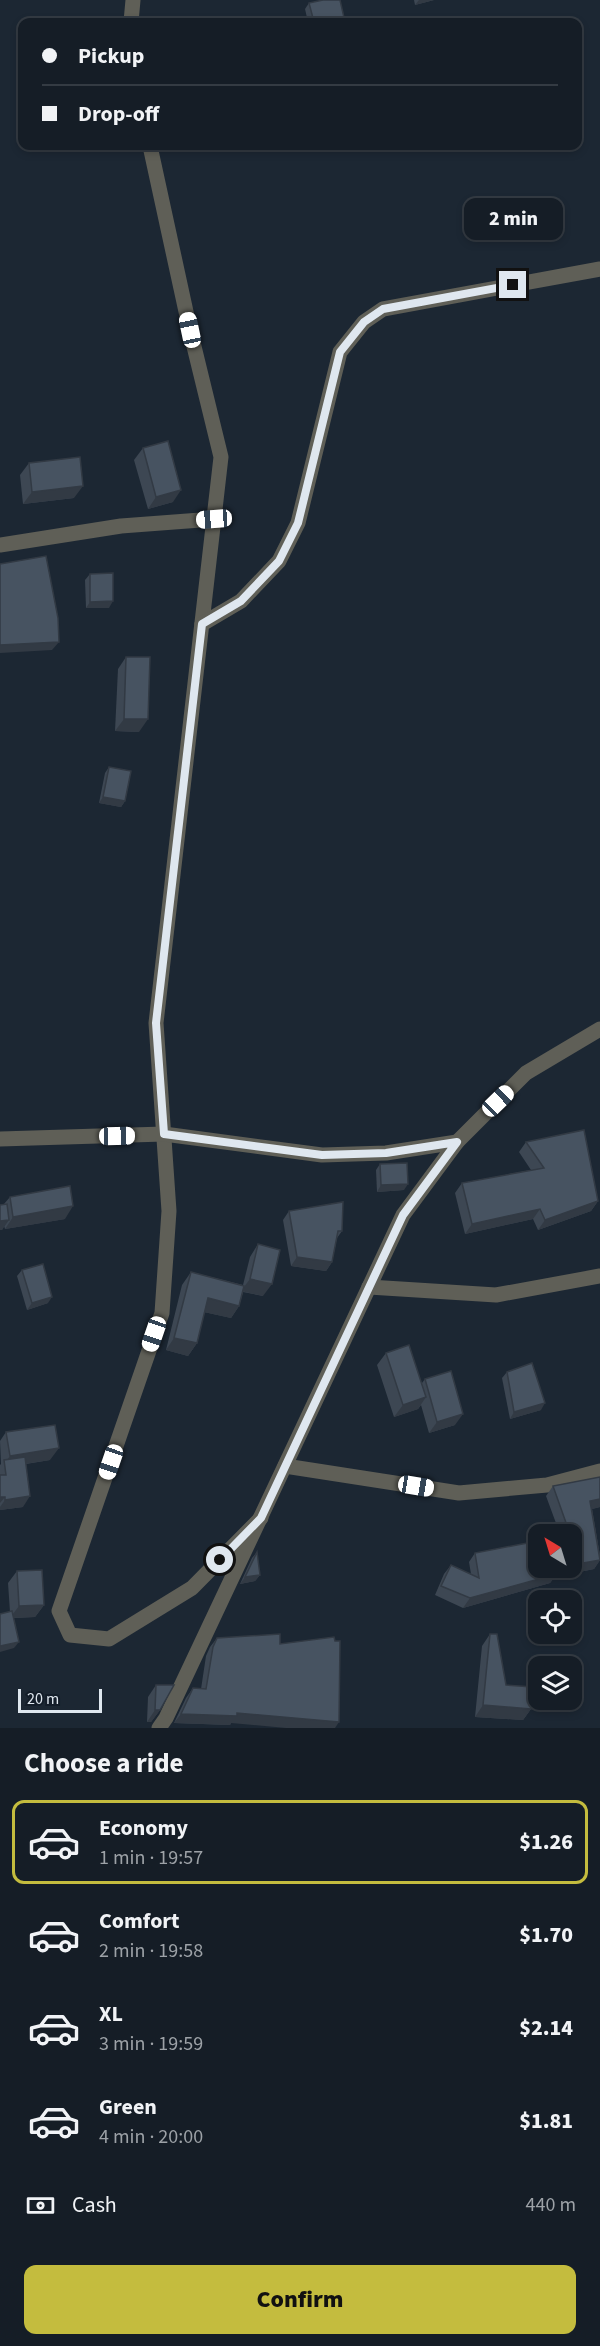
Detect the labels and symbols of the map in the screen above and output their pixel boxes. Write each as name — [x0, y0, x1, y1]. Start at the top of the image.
callout: 2 min — [464, 198, 562, 240]
route end — [499, 271, 526, 298]
car — [177, 311, 203, 349]
car — [195, 509, 233, 529]
car — [479, 1082, 517, 1120]
car — [99, 1127, 135, 1145]
car — [140, 1314, 168, 1354]
car — [97, 1442, 125, 1482]
car — [397, 1474, 435, 1498]
north arrow — [528, 1524, 582, 1578]
route start — [206, 1546, 233, 1573]
scale bar — [18, 1686, 102, 1714]

